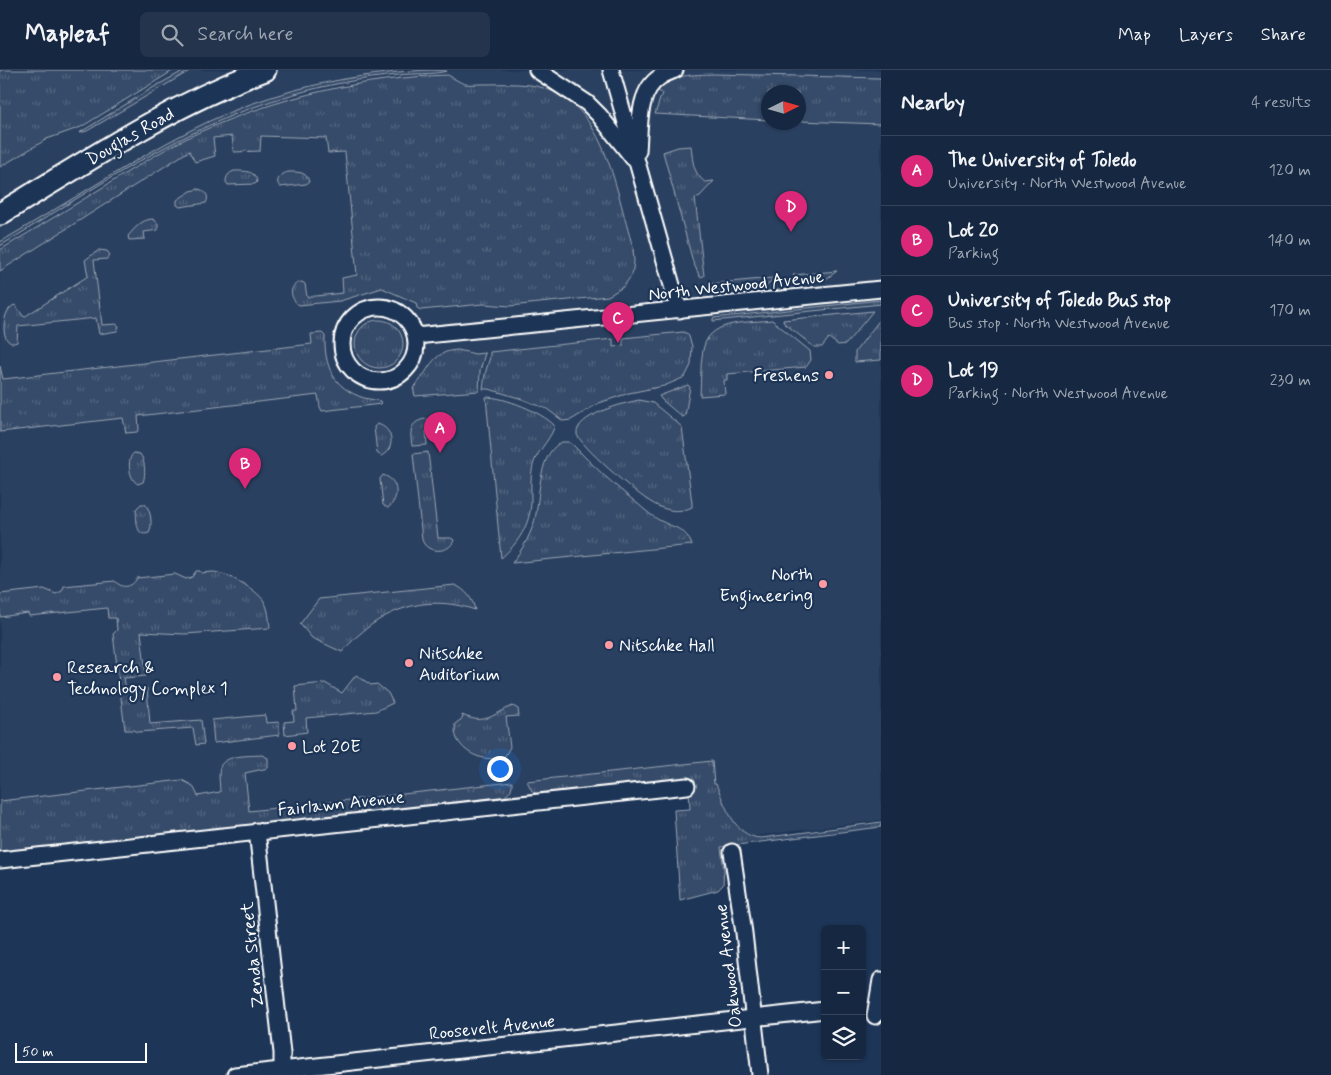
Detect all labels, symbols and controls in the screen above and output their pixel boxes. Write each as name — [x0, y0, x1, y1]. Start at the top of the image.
search box — [140, 12, 490, 57]
text: Mapleaf — [25, 19, 110, 50]
icon: search — [158, 21, 186, 49]
text: Search here — [198, 22, 293, 47]
text: Map — [1118, 23, 1151, 47]
text: Layers — [1179, 23, 1233, 47]
text: Share — [1261, 23, 1306, 47]
north arrow — [761, 85, 806, 130]
text: Nearby — [901, 89, 965, 117]
text: 4 results — [1251, 92, 1311, 113]
street label: Douglas Road — [82, 102, 180, 173]
text: The University of Toledo — [948, 148, 1137, 173]
text: A — [912, 160, 922, 181]
text: 120 m — [1269, 160, 1311, 181]
text: University · North Westwood Avenue — [948, 173, 1187, 194]
pin: D — [775, 191, 807, 232]
text: Lot 20 — [948, 218, 999, 243]
text: B — [912, 230, 922, 251]
text: 140 m — [1267, 230, 1311, 251]
text: Parking — [948, 243, 999, 264]
street label: North Westwood Avenue — [647, 265, 825, 307]
text: University of Toledo Bus stop — [948, 288, 1171, 313]
text: C — [911, 300, 923, 321]
text: 170 m — [1269, 300, 1311, 321]
pin: C — [602, 302, 634, 343]
text: Bus stop · North Westwood Avenue — [948, 313, 1170, 334]
text: Lot 19 — [948, 358, 999, 383]
place label: Freshens — [753, 364, 819, 388]
marker: Freshens — [823, 369, 835, 381]
text: D — [911, 370, 923, 391]
text: 230 m — [1270, 370, 1311, 391]
text: Parking · North Westwood Avenue — [948, 383, 1168, 404]
pin: A — [424, 412, 456, 453]
pin: B — [229, 448, 261, 489]
place label: North Engineering — [719, 563, 813, 610]
marker: North Engineering — [817, 578, 829, 590]
place label: Nitschke Hall — [619, 634, 715, 658]
marker: Nitschke Hall — [603, 639, 615, 651]
place label: Nitschke Auditorium — [419, 642, 500, 687]
place label: Research & Technology Complex 1 — [67, 656, 228, 702]
marker: Nitschke Auditorium — [403, 657, 415, 669]
marker: Research & Technology Complex 1 — [51, 671, 63, 683]
place label: Lot 20E — [302, 735, 361, 759]
marker: Lot 20E — [286, 740, 298, 752]
your location — [487, 756, 513, 782]
street label: Fairlawn Avenue — [277, 785, 406, 823]
street label: Zenda Street — [235, 900, 270, 1009]
street label: Oakwood Avenue — [710, 903, 748, 1029]
map controls — [821, 925, 866, 1060]
button: + — [821, 925, 866, 970]
button: − — [821, 970, 866, 1015]
street label: Roosevelt Avenue — [428, 1009, 556, 1047]
button: layers — [821, 1015, 866, 1060]
scale bar — [15, 1040, 148, 1063]
text: 50 m — [22, 1043, 53, 1061]

